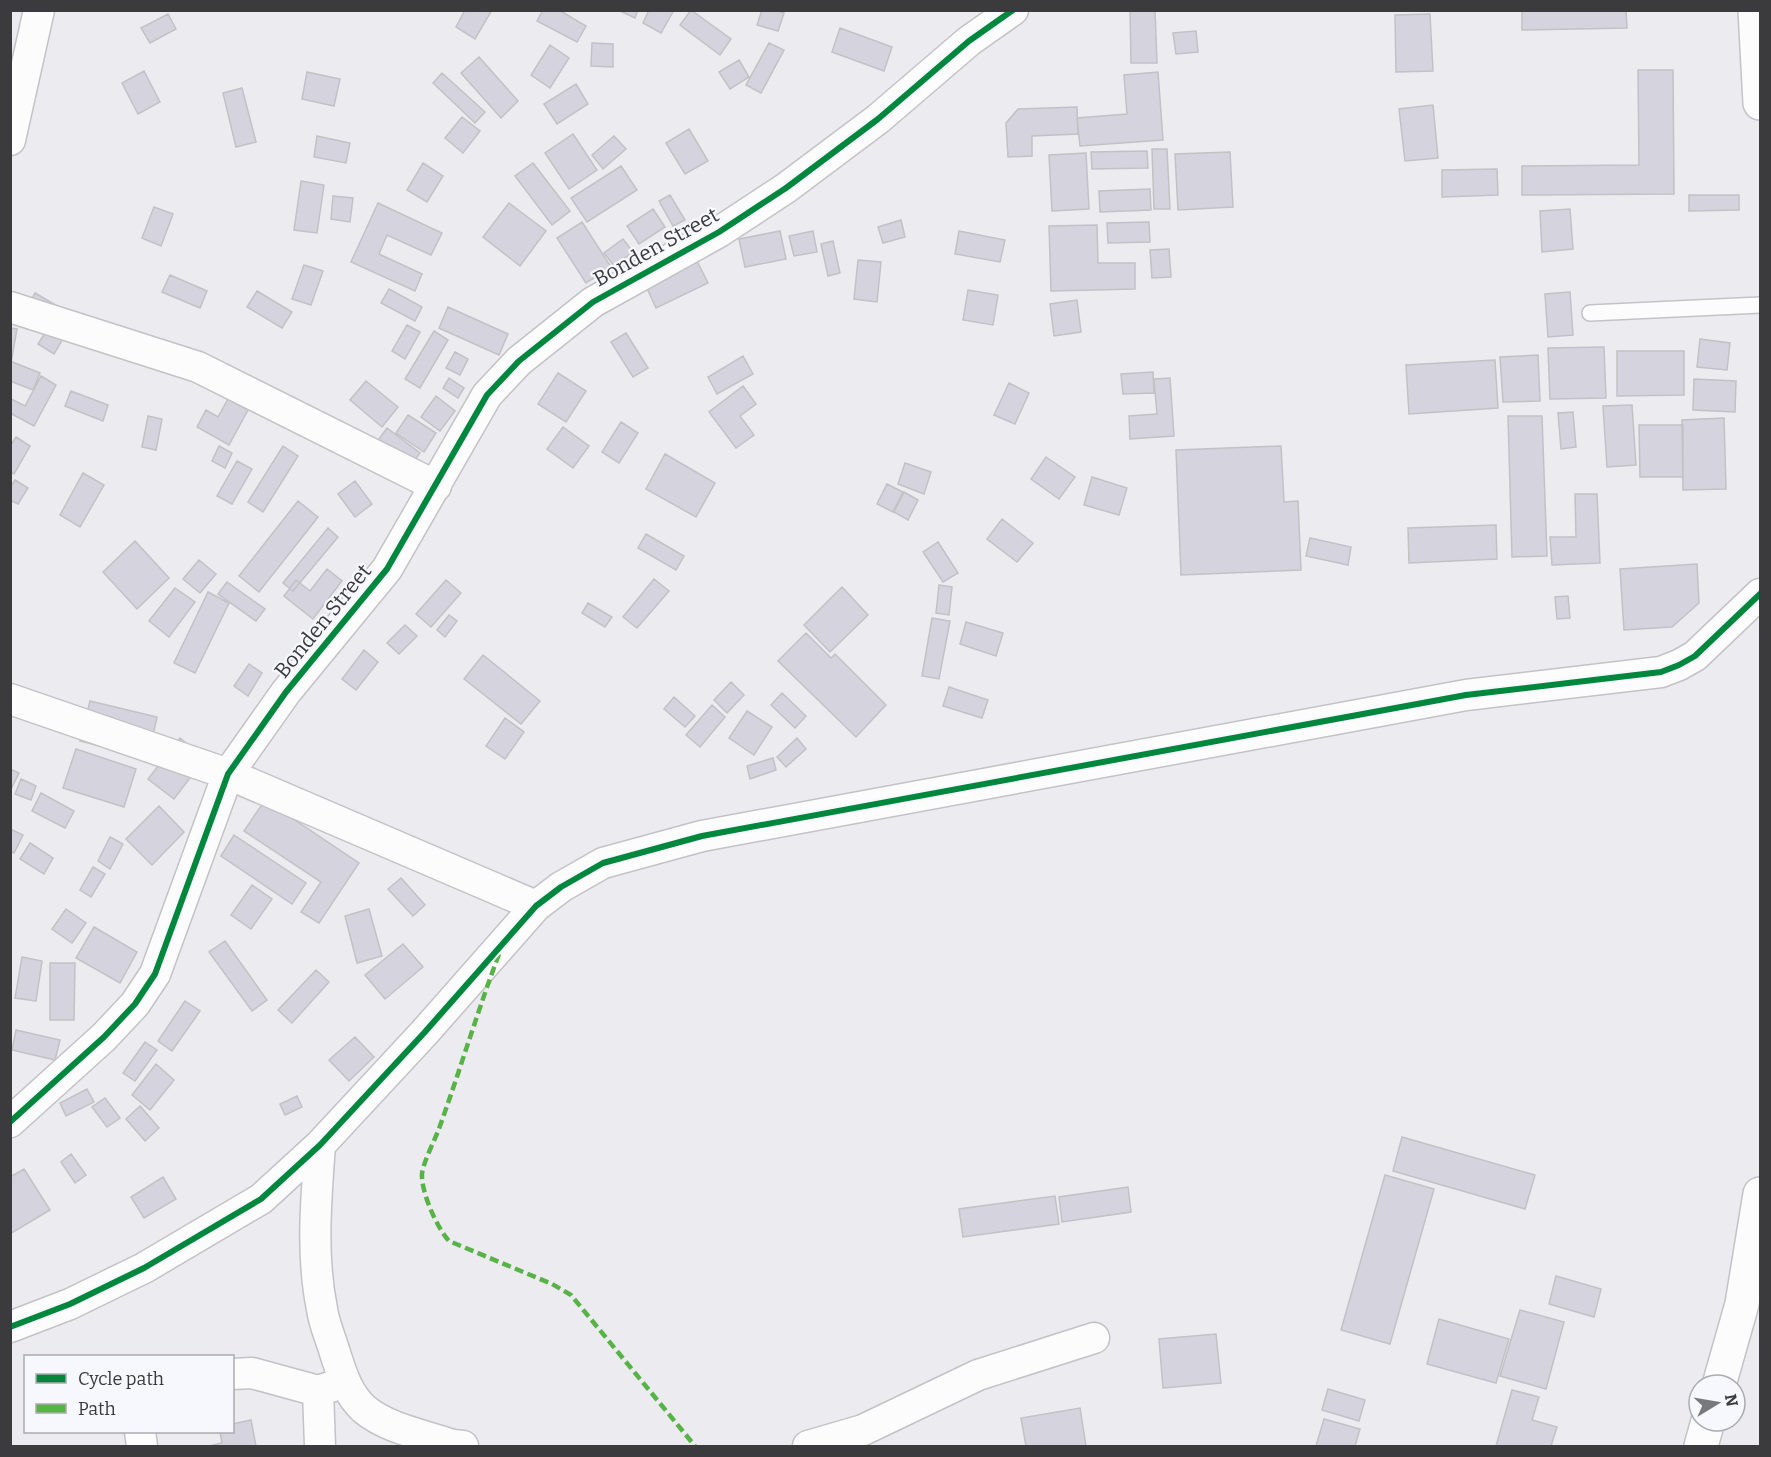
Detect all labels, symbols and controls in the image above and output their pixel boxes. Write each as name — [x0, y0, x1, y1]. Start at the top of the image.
street label: Bonden Street — [589, 202, 724, 292]
street label: Bonden Street — [269, 558, 377, 683]
legend — [24, 1355, 234, 1433]
text: Cycle path — [78, 1368, 164, 1390]
north arrow — [1687, 1373, 1747, 1433]
text: N — [1721, 1392, 1742, 1408]
text: Path — [78, 1398, 116, 1420]

